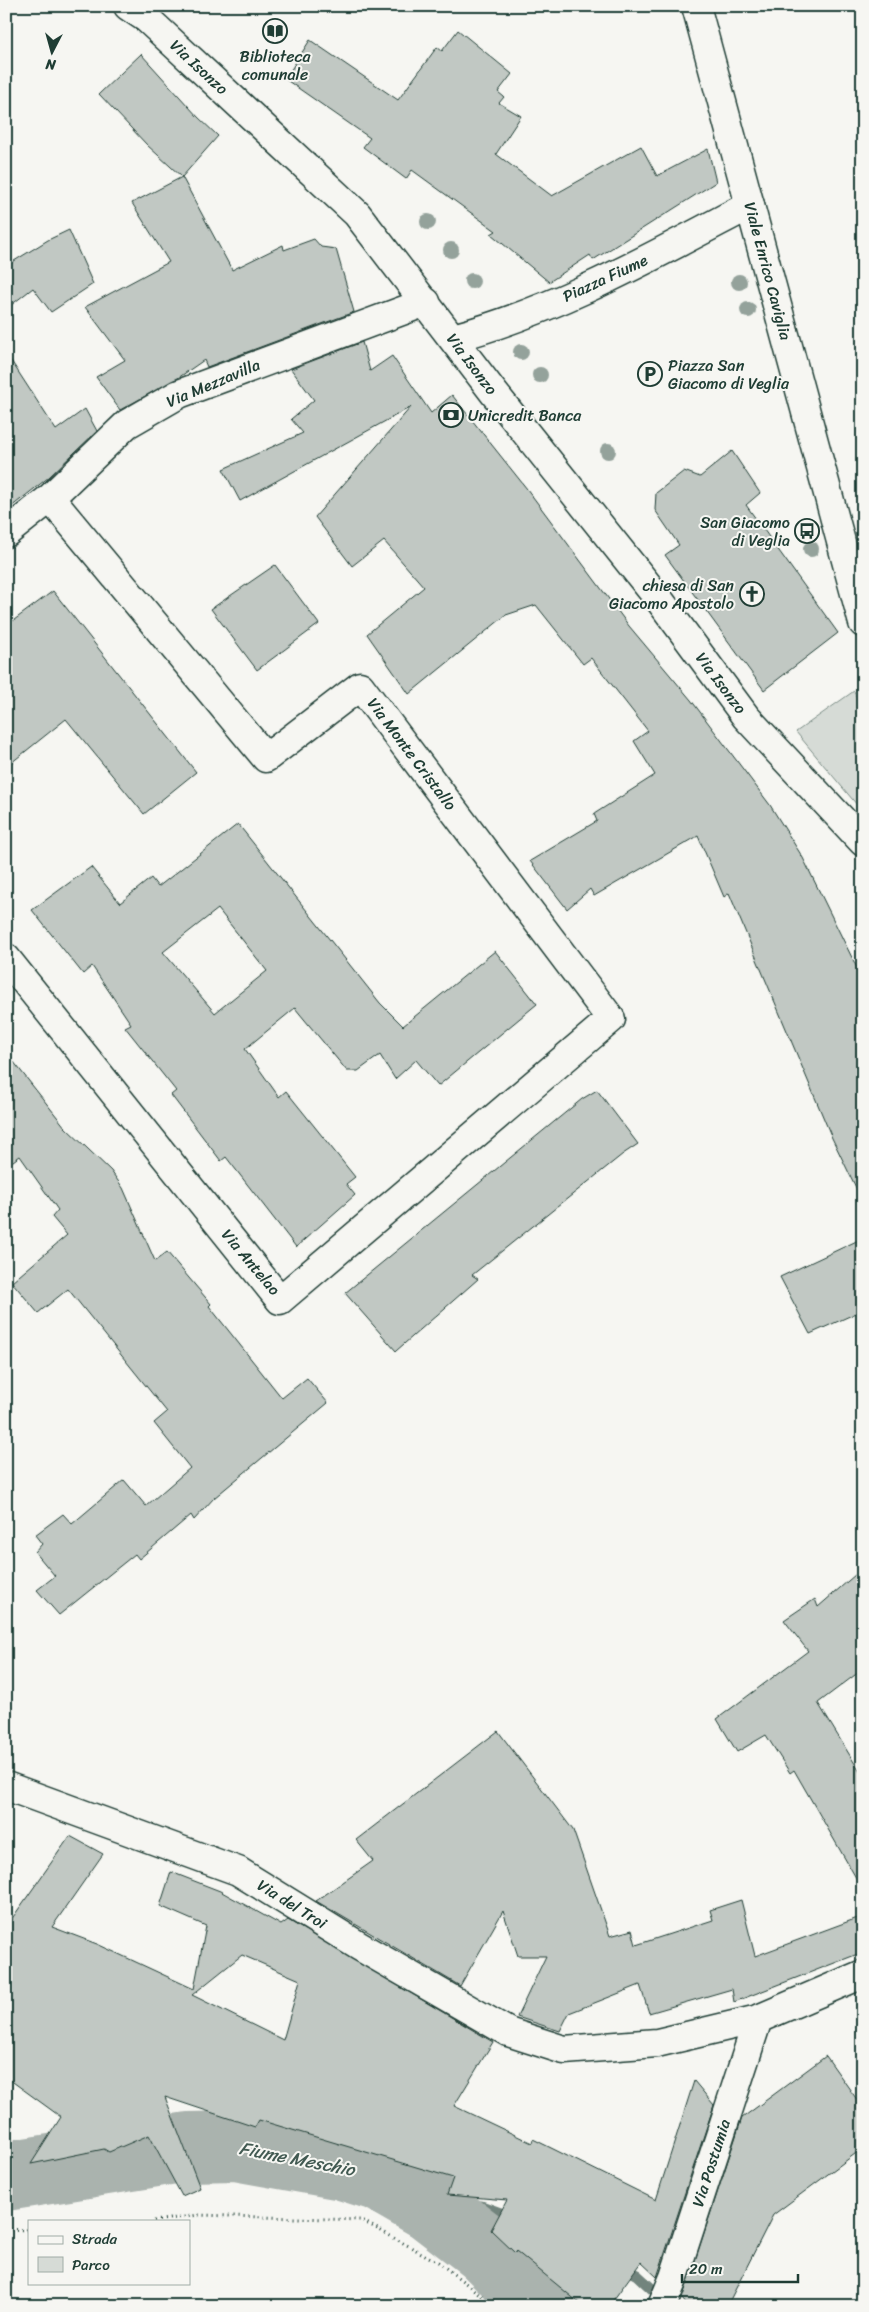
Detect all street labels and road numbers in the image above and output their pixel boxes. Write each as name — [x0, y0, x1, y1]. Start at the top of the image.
street label: Via Isonzo — [163, 32, 235, 102]
street label: Viale Enrico Caviglia — [736, 199, 800, 343]
street label: Piazza Fiume — [558, 245, 653, 310]
street label: Via Isonzo — [439, 326, 505, 402]
street label: Via Mezzavilla — [161, 350, 265, 416]
street label: Via Isonzo — [688, 645, 754, 721]
street label: Via Monte Cristallo — [360, 691, 464, 817]
street label: Via Antelao — [214, 1222, 288, 1302]
street label: Via del Troi — [251, 1871, 333, 1937]
street label: Via Postumia — [683, 2115, 739, 2211]

